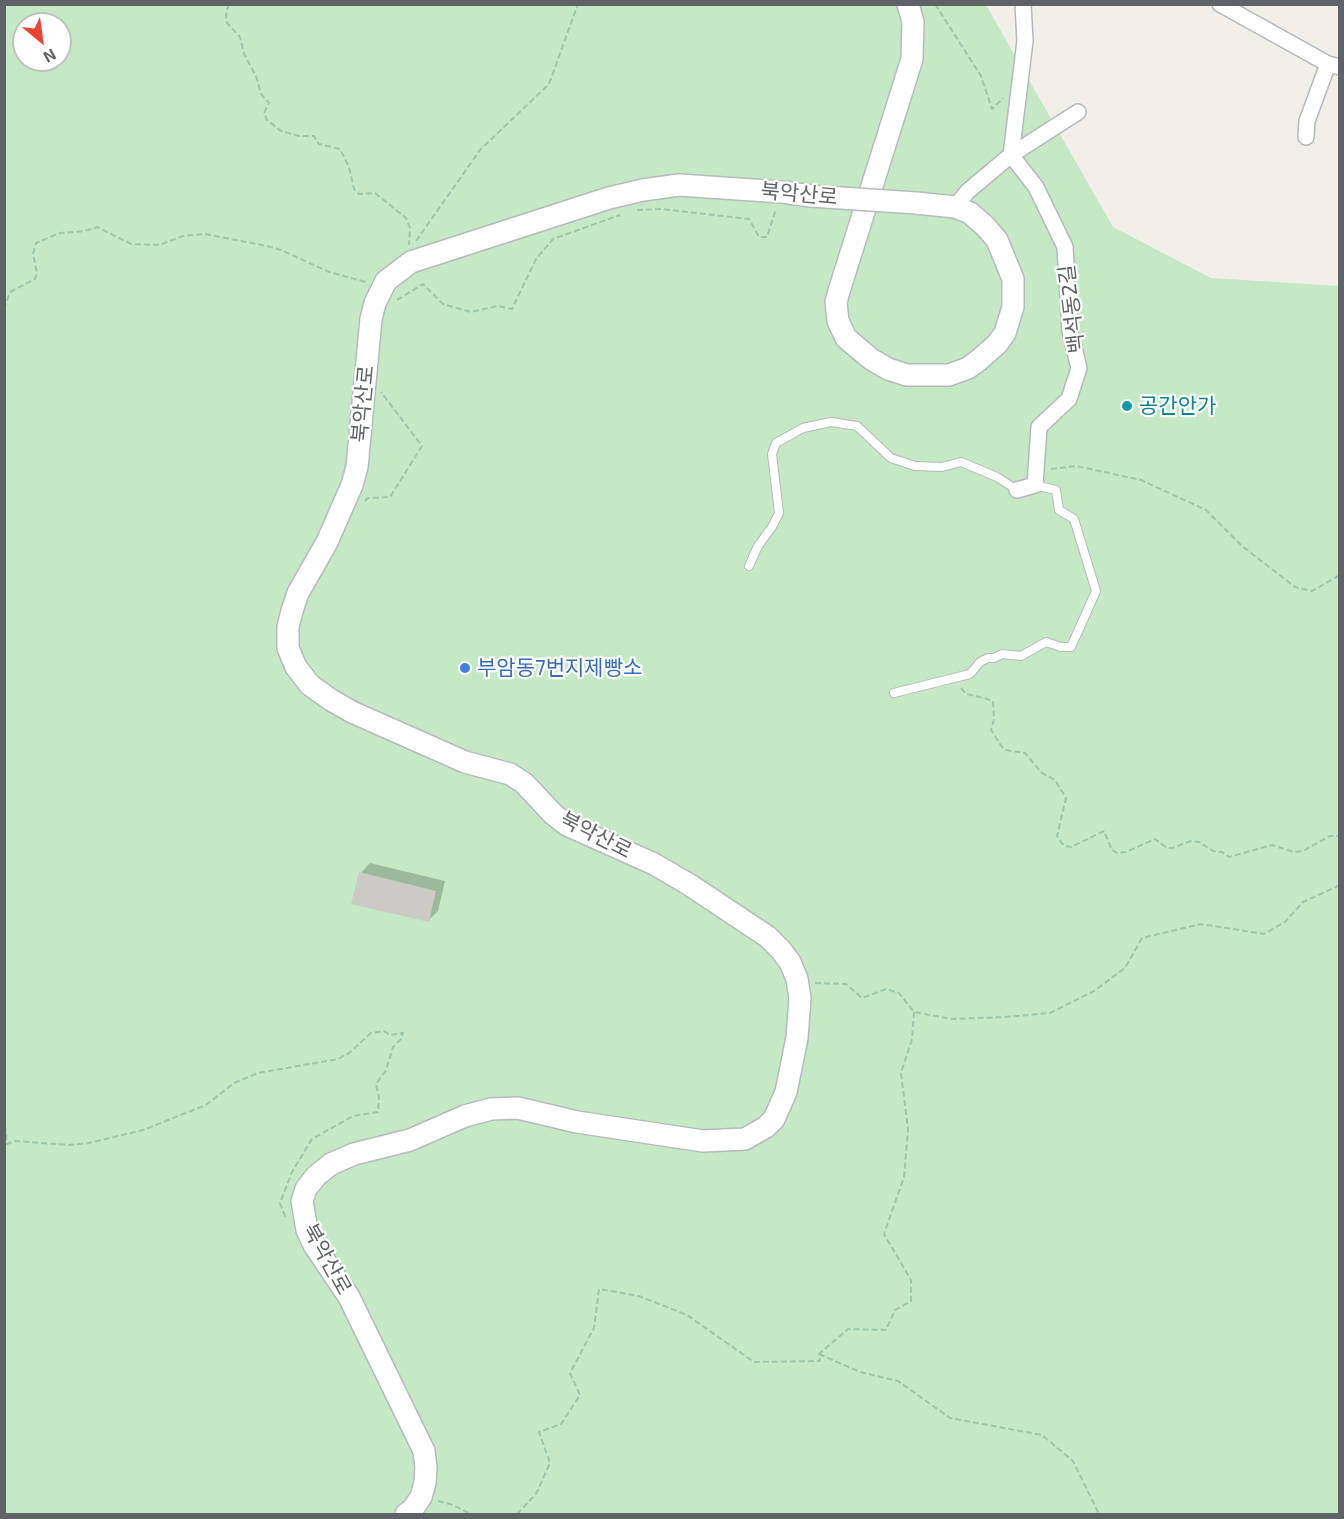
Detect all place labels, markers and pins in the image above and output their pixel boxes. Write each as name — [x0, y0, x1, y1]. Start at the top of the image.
place label: 공간안가 — [1139, 393, 1216, 419]
marker: 공간안가 — [1120, 399, 1134, 413]
place label: 부암동7번지제빵소 — [477, 655, 642, 681]
marker: 부암동7번지제빵소 — [458, 661, 472, 675]

